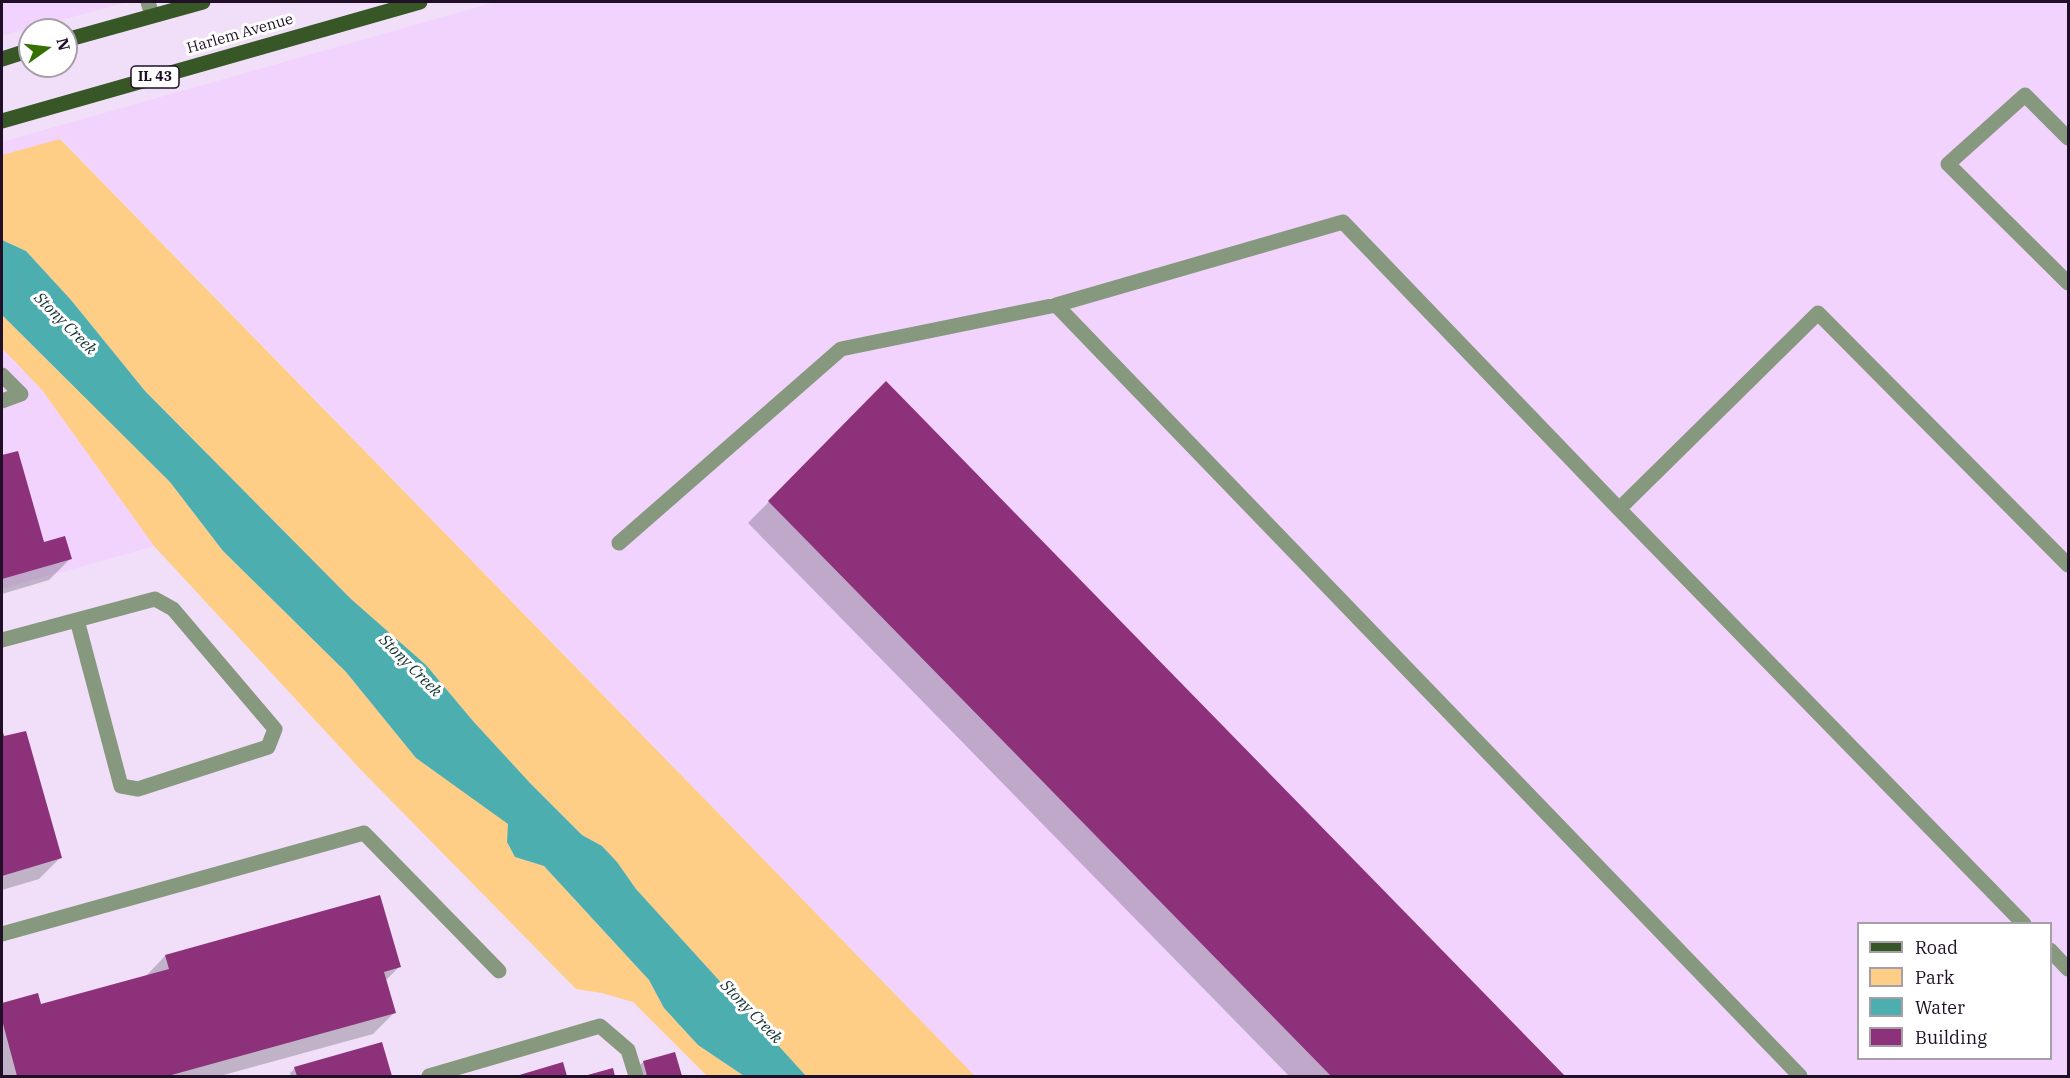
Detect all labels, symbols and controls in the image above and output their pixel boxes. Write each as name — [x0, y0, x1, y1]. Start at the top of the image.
street label: Harlem Avenue — [185, 10, 295, 58]
north arrow — [18, 18, 78, 78]
text: N — [52, 36, 75, 53]
road number: IL 43 — [131, 66, 179, 88]
water label: Stony Creek — [30, 289, 100, 359]
water label: Stony Creek — [375, 631, 445, 701]
legend — [1857, 922, 2052, 1060]
text: Road — [1915, 936, 1958, 959]
text: Park — [1915, 966, 1954, 989]
water label: Stony Creek — [716, 976, 786, 1048]
text: Water — [1915, 996, 1965, 1019]
text: Building — [1915, 1026, 1987, 1049]

